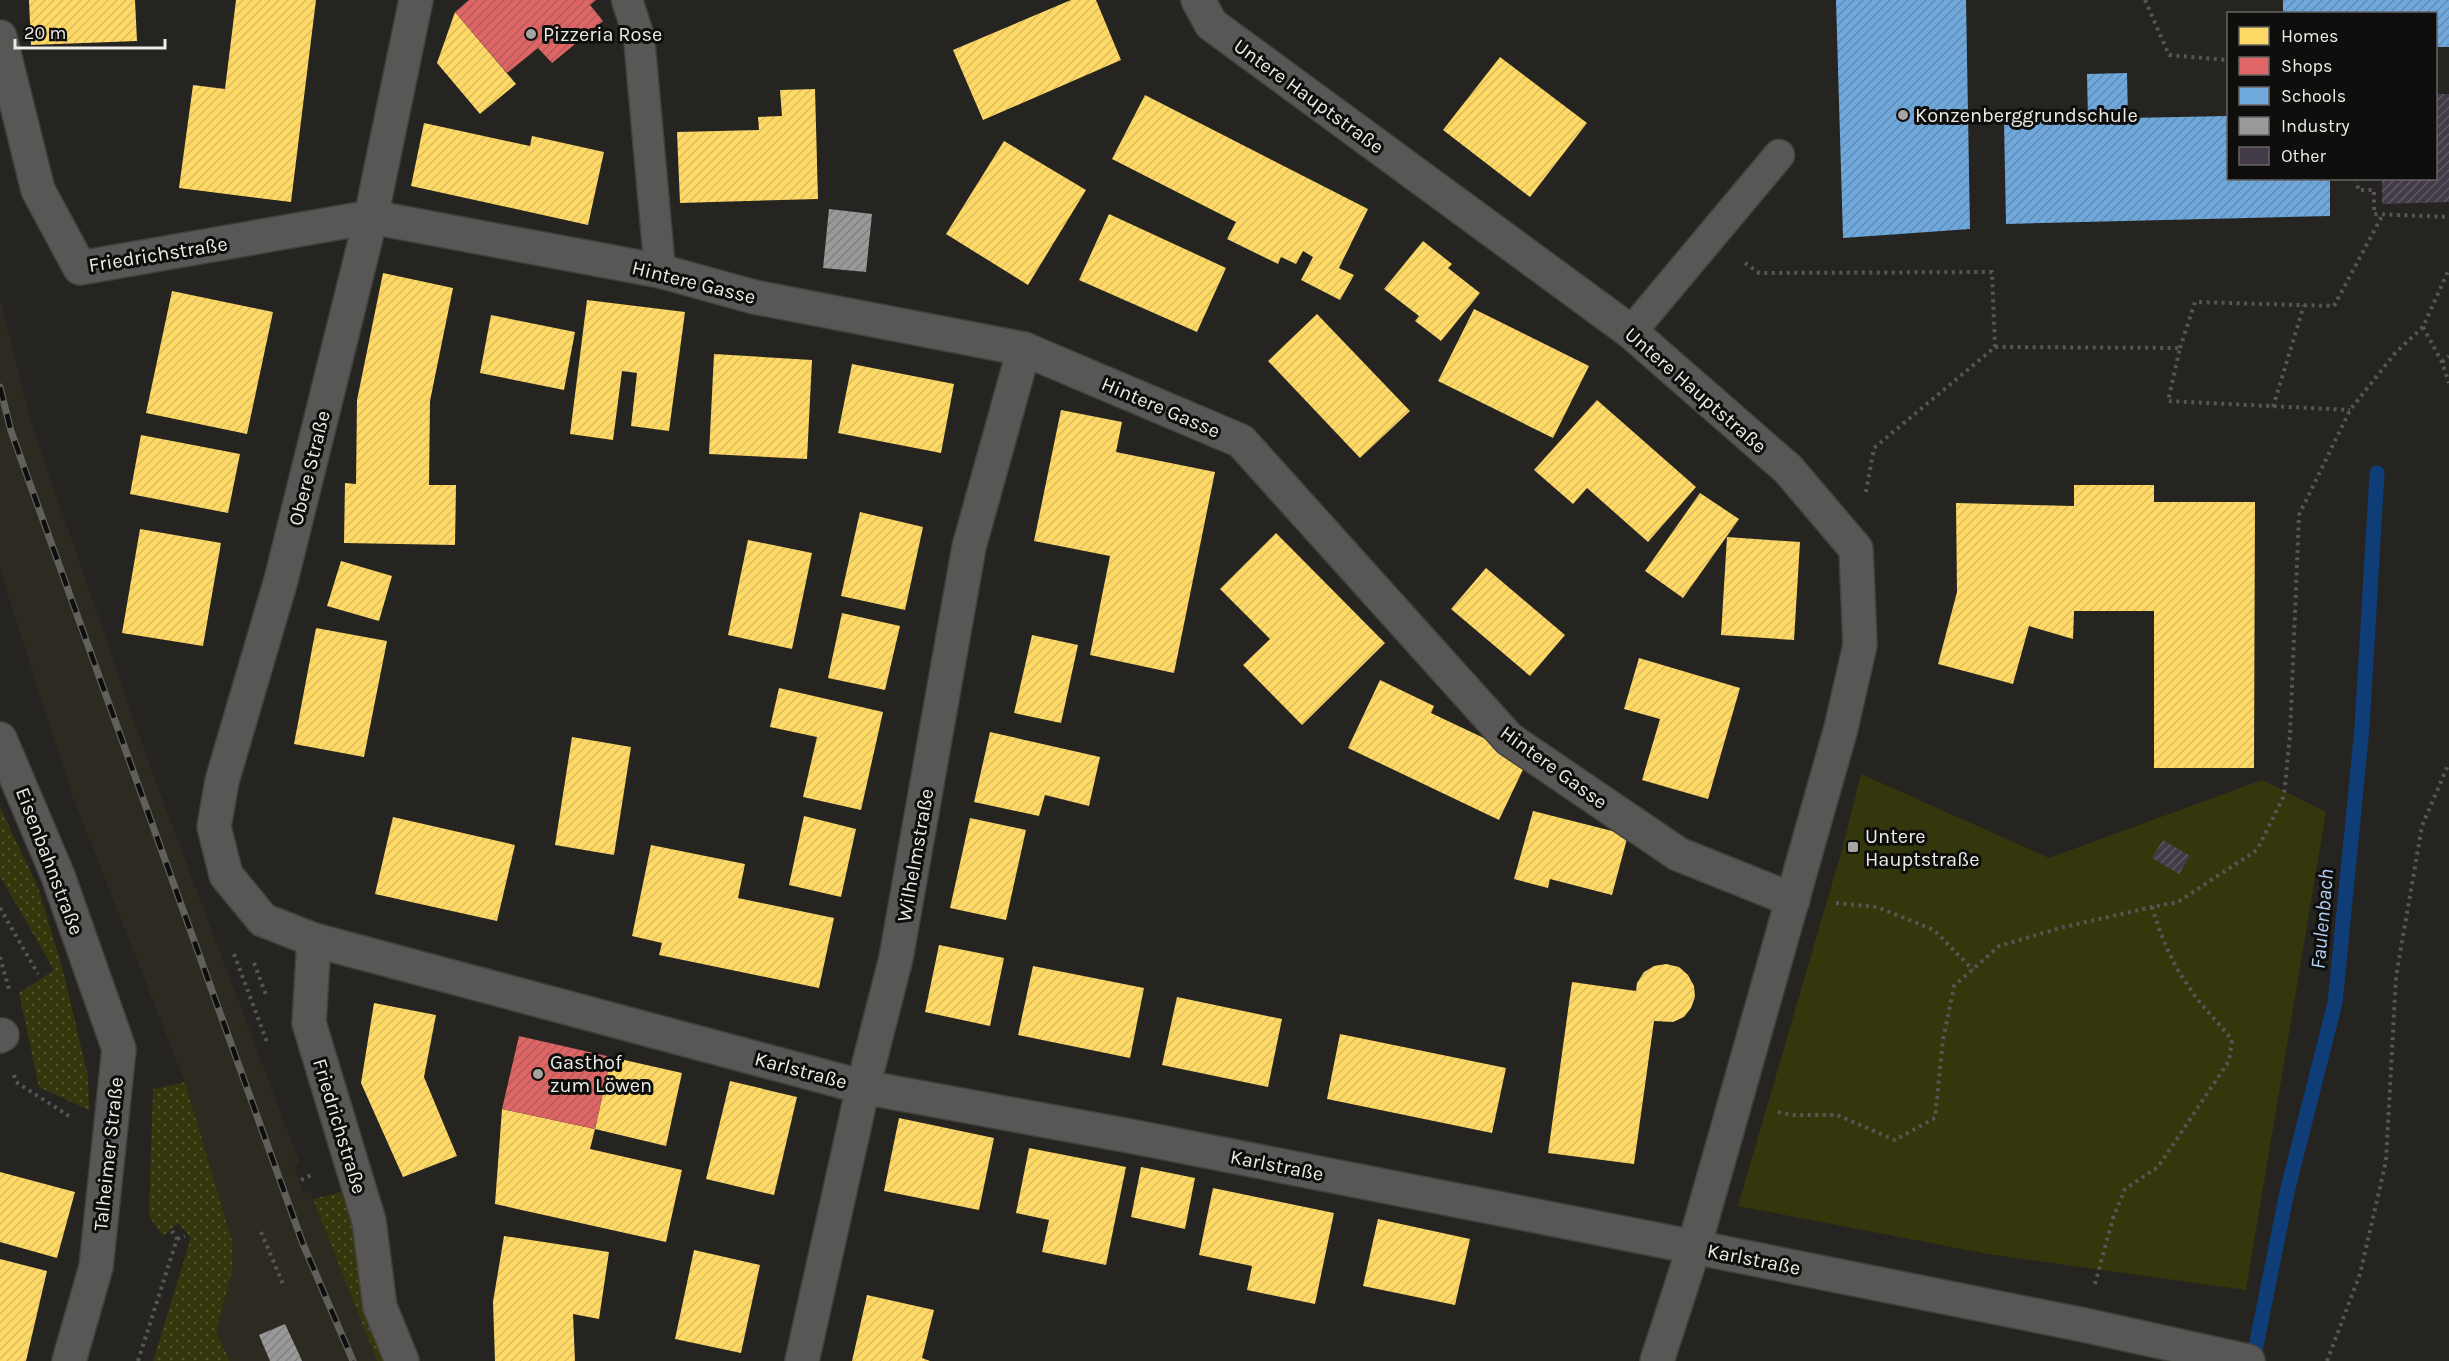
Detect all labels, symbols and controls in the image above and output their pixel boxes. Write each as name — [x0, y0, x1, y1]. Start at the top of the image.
scale bar — [15, 12, 165, 50]
legend — [2227, 12, 2437, 180]
text: 20 m — [24, 22, 66, 44]
place label: Pizzeria Rose — [543, 23, 662, 46]
text: Homes — [2281, 25, 2338, 47]
marker: Pizzeria Rose — [524, 27, 538, 41]
street label: Untere Hauptstraße — [1229, 34, 1388, 159]
text: Shops — [2281, 55, 2333, 77]
text: Schools — [2281, 85, 2346, 107]
place label: Konzenberggrundschule — [1915, 104, 2138, 127]
marker: Konzenberggrundschule — [1896, 108, 1910, 122]
text: Industry — [2281, 115, 2350, 137]
text: Other — [2281, 145, 2326, 167]
street label: Friedrichstraße — [87, 232, 229, 277]
street label: Hintere Gasse — [630, 256, 758, 309]
street label: Untere Hauptstraße — [1620, 323, 1771, 458]
street label: Hintere Gasse — [1098, 372, 1224, 443]
street label: Obere Straße — [284, 408, 335, 528]
street label: Hintere Gasse — [1496, 721, 1612, 814]
street label: Eisenbahnstraße — [11, 784, 88, 938]
street label: Wilhelmstraße — [892, 787, 939, 924]
place label: Untere Hauptstraße — [1865, 825, 1980, 871]
marker: Untere Hauptstraße — [1846, 840, 1860, 854]
water label: Faulenbach — [2306, 868, 2338, 970]
street label: Karlstraße — [752, 1047, 850, 1094]
place label: Gasthof zum Löwen — [550, 1051, 652, 1097]
street label: Friedrichstraße — [308, 1056, 371, 1197]
marker: Gasthof zum Löwen — [531, 1067, 545, 1081]
street label: Talheimer Straße — [89, 1076, 128, 1232]
street label: Karlstraße — [1228, 1145, 1326, 1186]
street label: Karlstraße — [1705, 1239, 1803, 1280]

